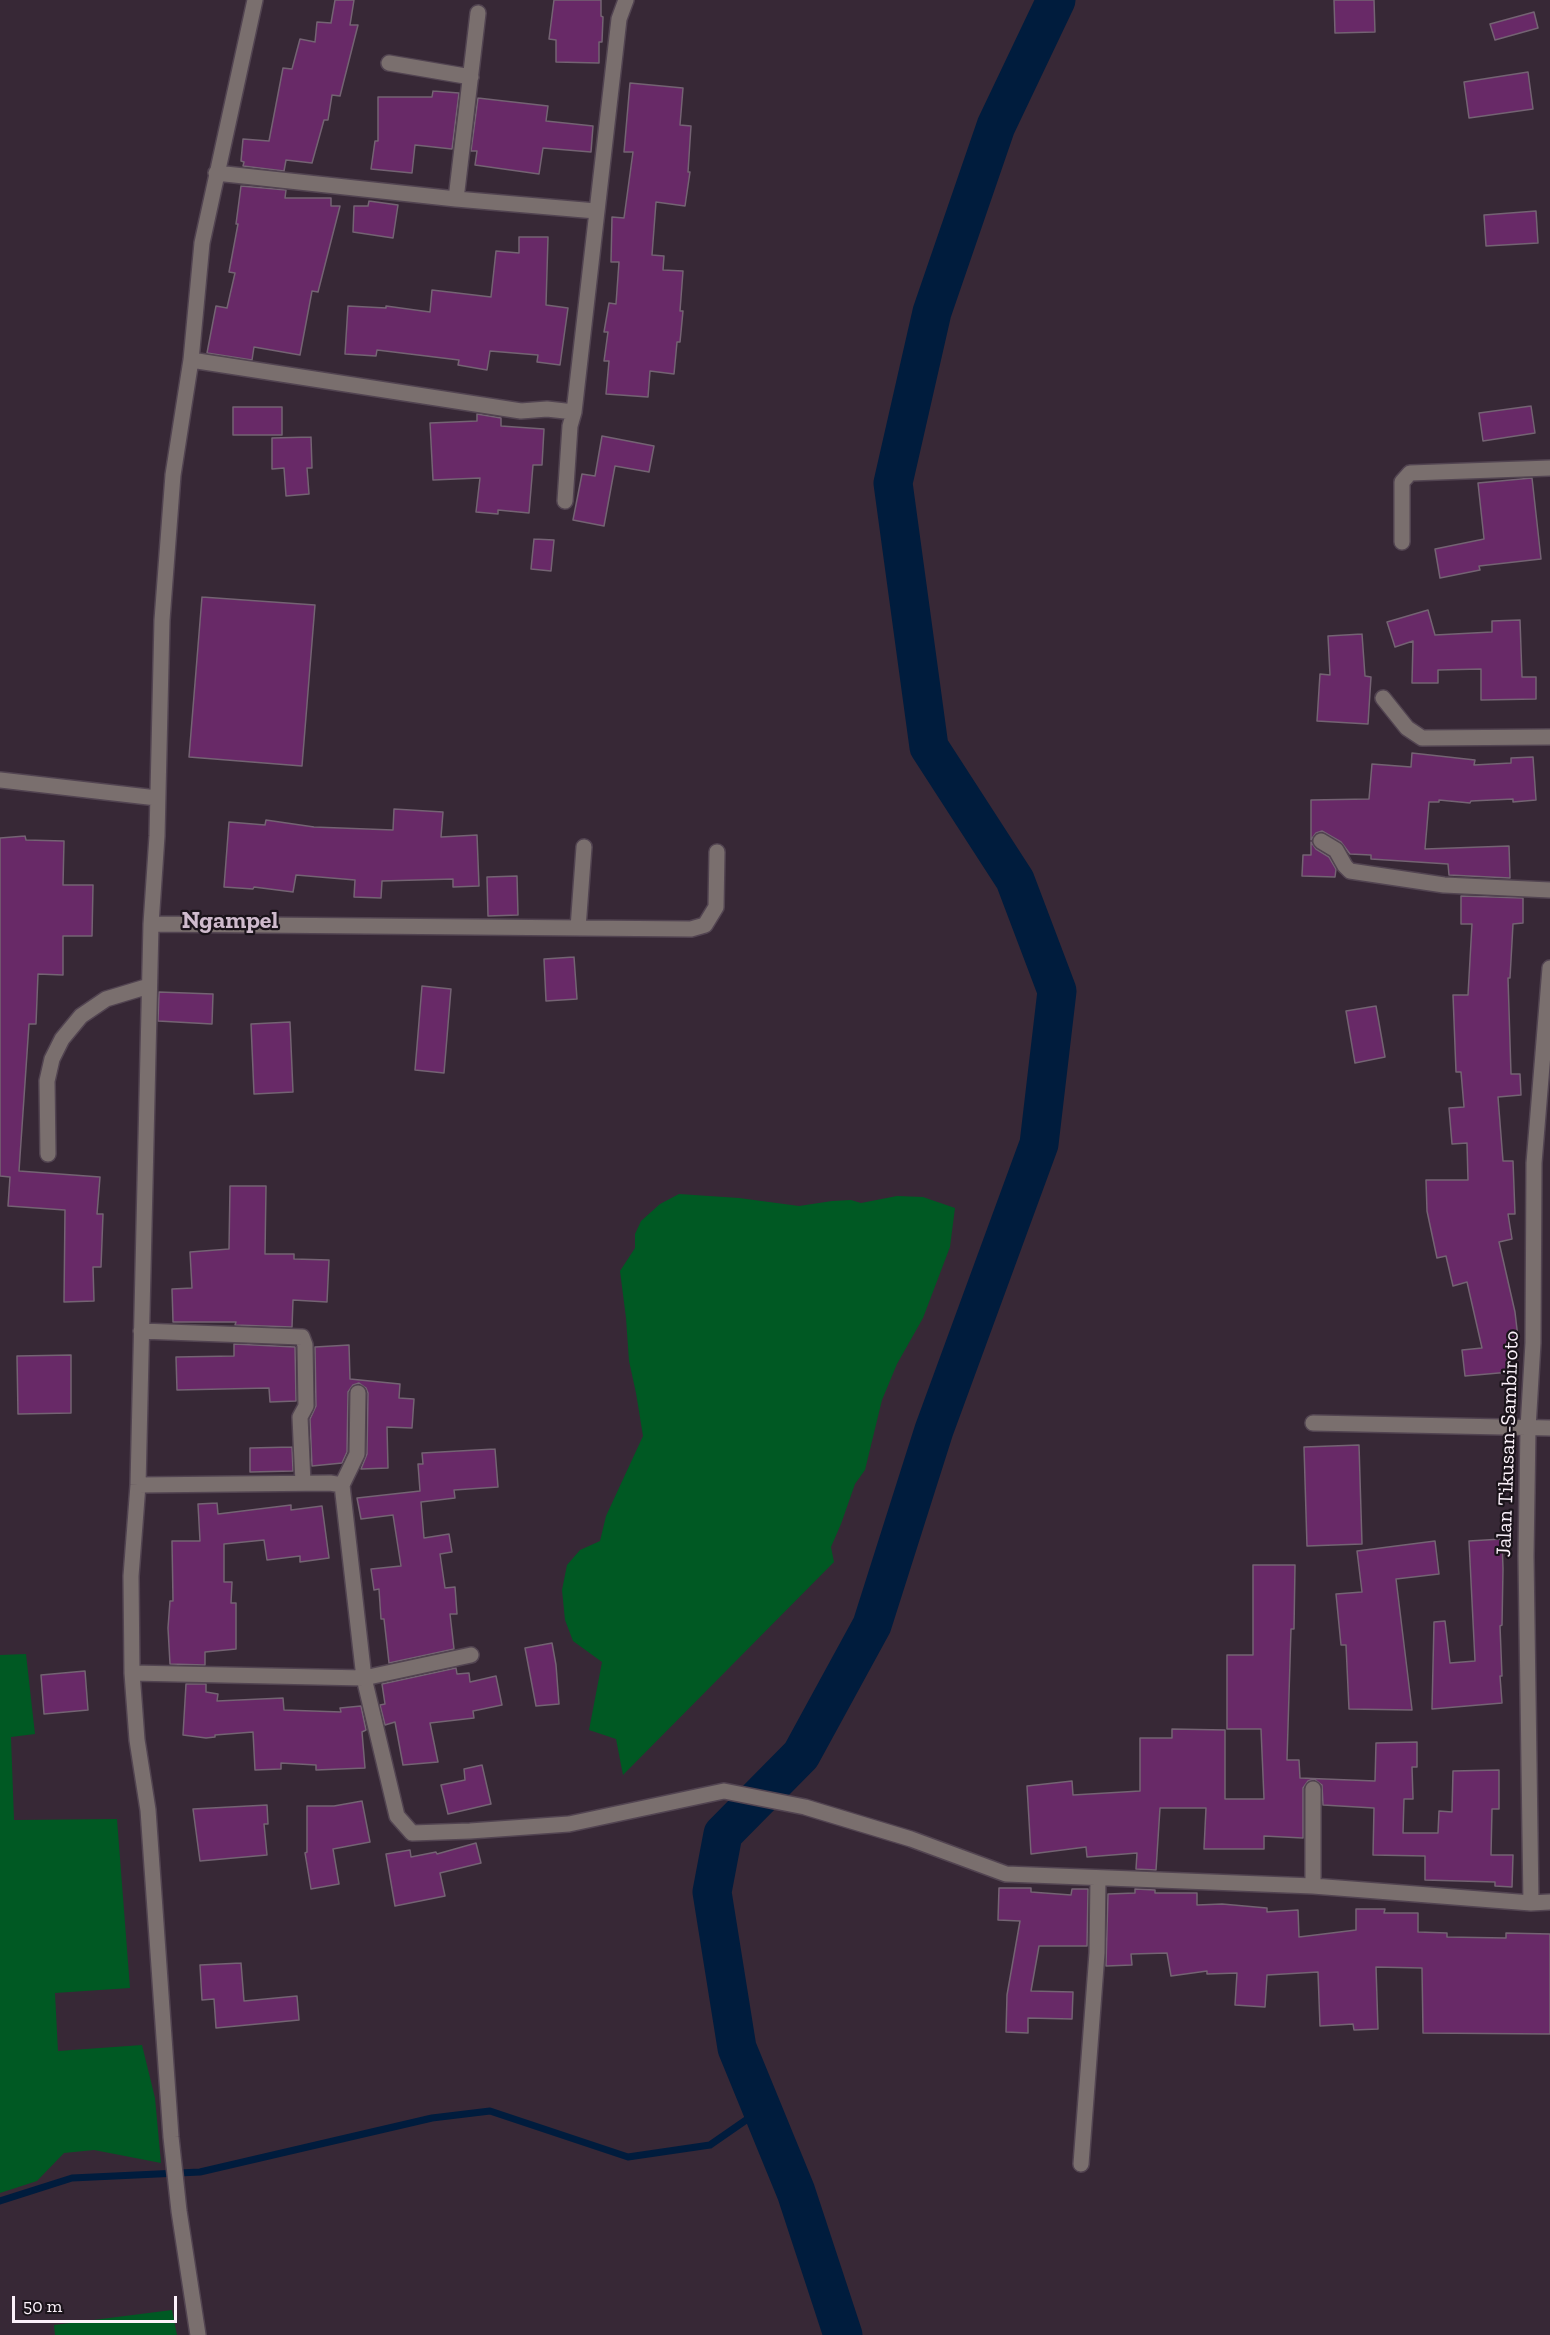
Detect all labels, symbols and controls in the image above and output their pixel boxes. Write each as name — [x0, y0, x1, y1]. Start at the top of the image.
district label: Ngampel — [182, 907, 278, 935]
street label: Jalan Tikusan-Sambiroto — [1491, 1330, 1525, 1558]
scale bar — [15, 2284, 180, 2322]
text: 50 m — [23, 2295, 62, 2317]

